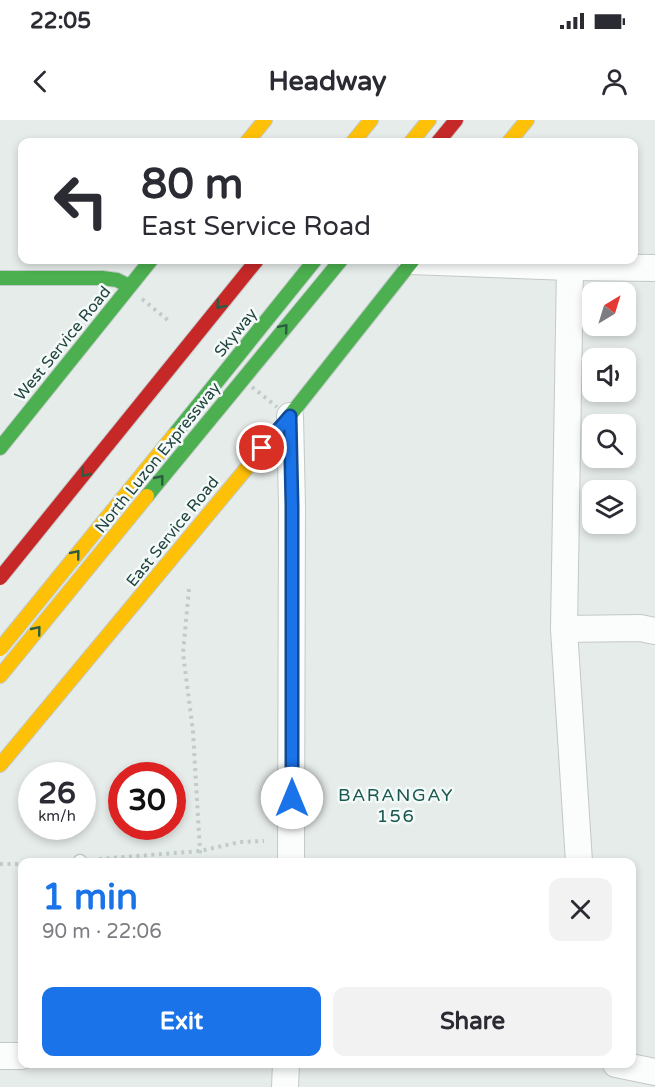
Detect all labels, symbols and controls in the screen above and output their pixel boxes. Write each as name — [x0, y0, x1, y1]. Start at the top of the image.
text: 22:05 — [30, 8, 91, 34]
icon: back — [24, 65, 57, 98]
text: Headway — [268, 65, 387, 98]
icon: person — [598, 65, 631, 98]
text: 80 m — [141, 159, 243, 210]
icon: left — [42, 162, 120, 240]
text: East Service Road — [141, 210, 371, 243]
street label: West Service Road — [10, 282, 115, 405]
north arrow — [582, 282, 636, 336]
map controls — [582, 282, 636, 534]
one-way arrow — [217, 298, 228, 309]
street label: Skyway — [210, 304, 262, 361]
one-way arrow — [277, 324, 288, 335]
button: sound — [582, 348, 636, 402]
street label: North Luzon Expressway — [91, 378, 225, 537]
button: search — [582, 414, 636, 468]
pin — [236, 422, 287, 473]
icon: arrive — [245, 431, 278, 464]
one-way arrow — [81, 466, 92, 477]
street label: East Service Road — [122, 472, 223, 591]
one-way arrow — [153, 475, 164, 486]
button: layers — [582, 480, 636, 534]
one-way arrow — [69, 550, 80, 561]
one-way arrow — [30, 626, 41, 637]
speed limit sign: 30 — [108, 762, 186, 840]
position arrow — [260, 766, 324, 830]
text: 26 — [38, 775, 76, 812]
district label: BARANGAY 156 — [338, 784, 454, 827]
text: km/h — [38, 807, 76, 825]
text: 1 min — [42, 876, 138, 919]
button: close — [549, 878, 612, 941]
text: 90 m · 22:06 — [42, 920, 162, 944]
button: Exit — [42, 987, 321, 1056]
button: Share — [333, 987, 612, 1056]

